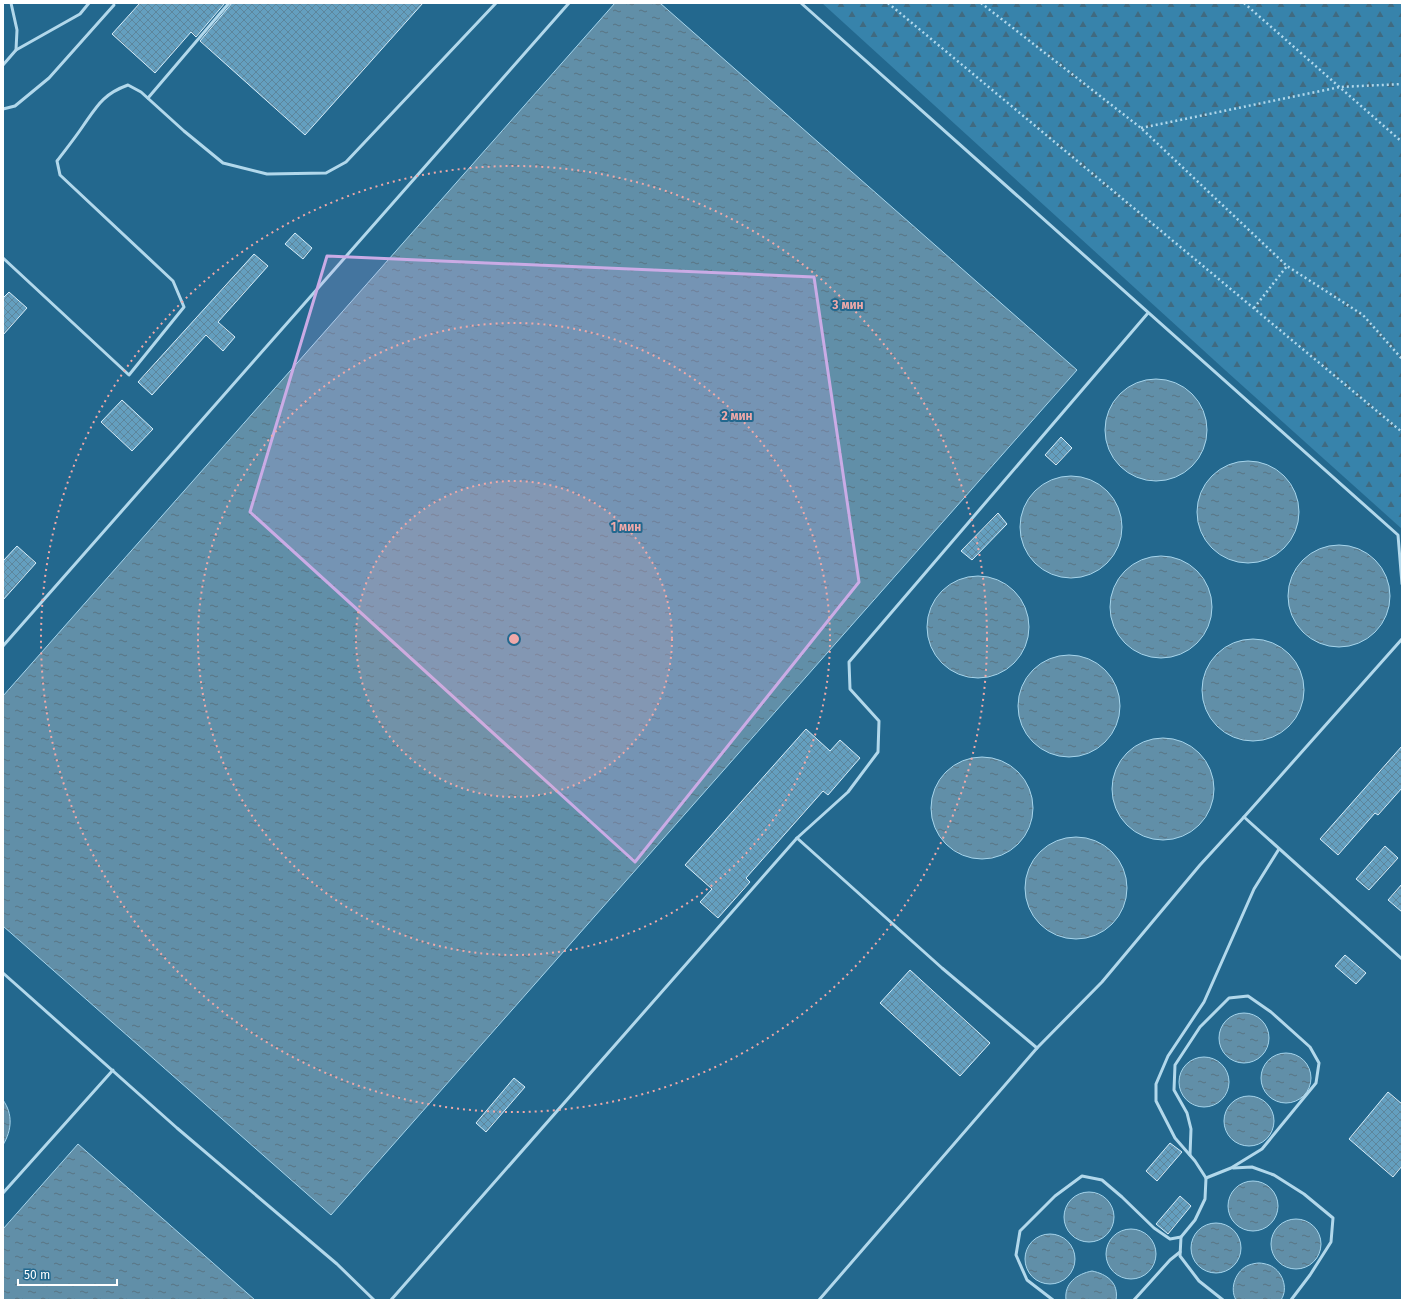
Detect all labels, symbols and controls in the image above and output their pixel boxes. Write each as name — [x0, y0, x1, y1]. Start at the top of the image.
text: 3 мин — [831, 298, 864, 312]
text: 2 мин — [721, 409, 753, 423]
text: 1 мин — [611, 520, 641, 534]
centre of rings — [507, 632, 521, 646]
scale bar — [18, 1261, 117, 1287]
text: 50 m — [24, 1268, 50, 1282]

